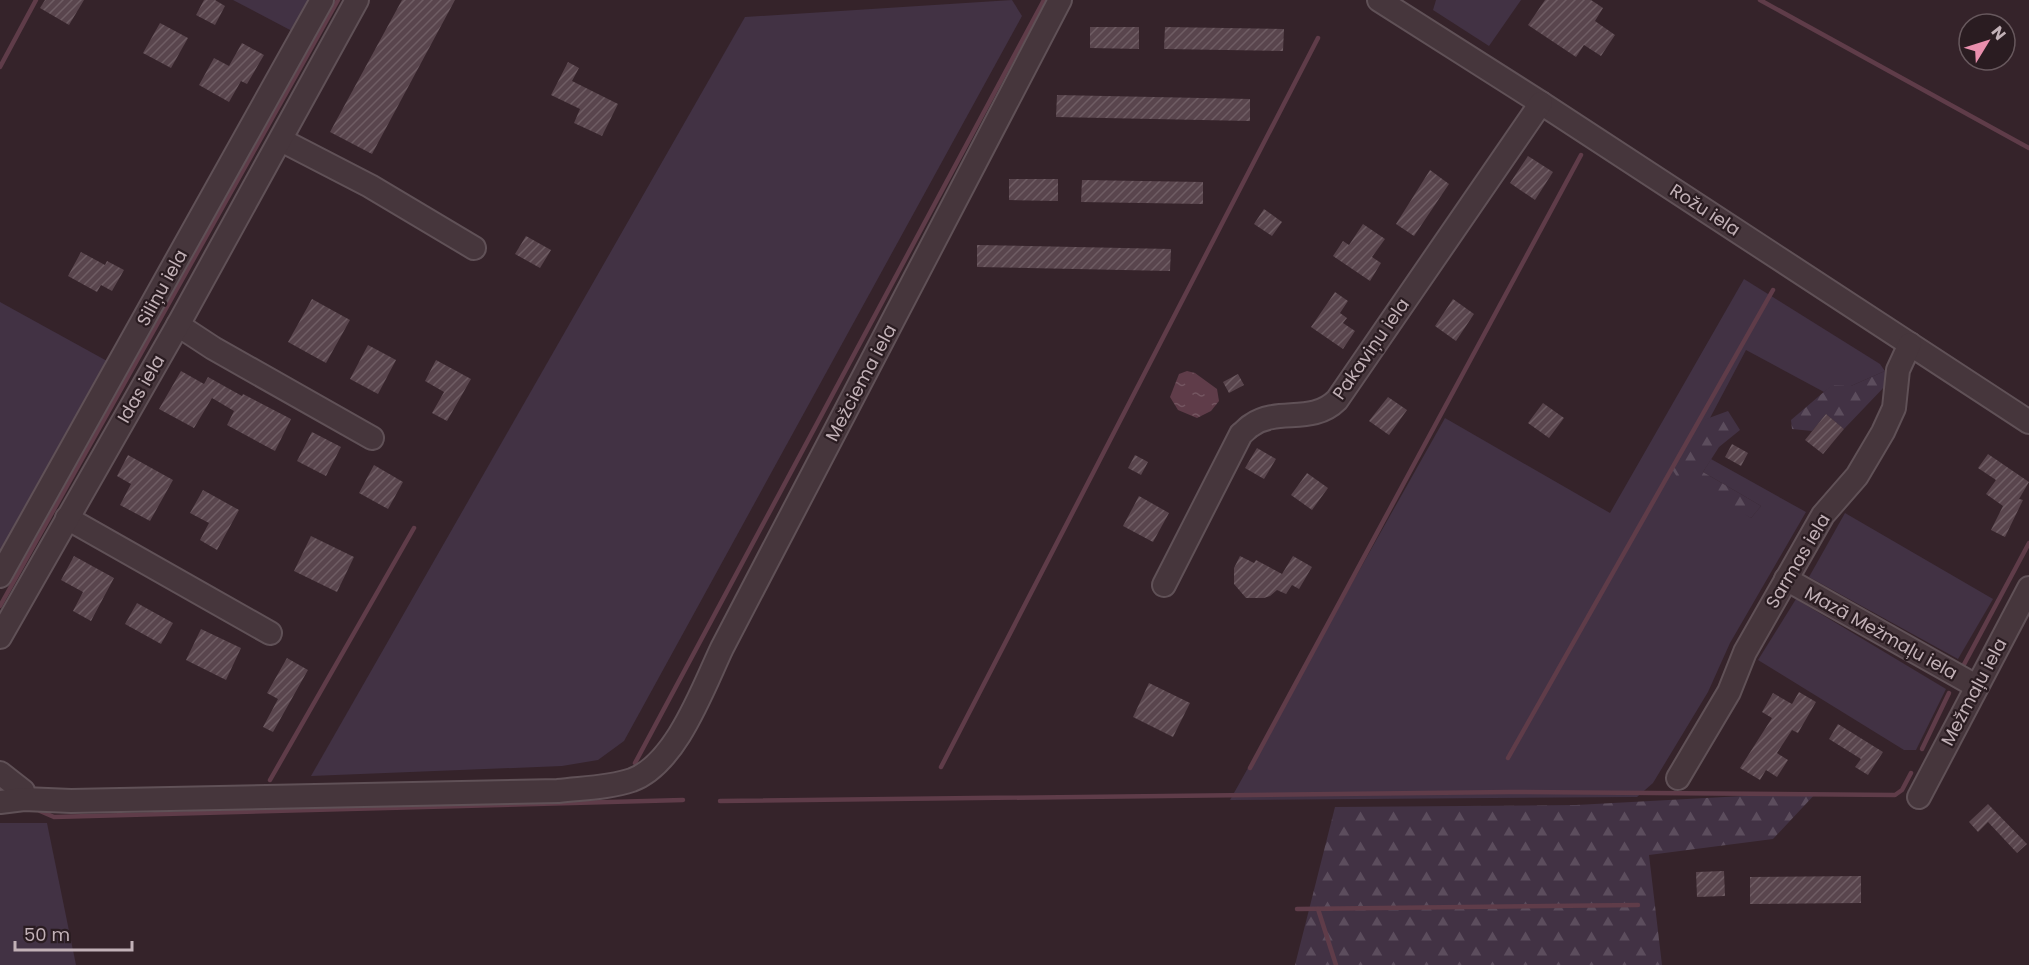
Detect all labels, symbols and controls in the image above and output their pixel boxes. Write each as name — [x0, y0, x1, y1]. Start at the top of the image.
north arrow — [1957, 12, 2017, 72]
text: N — [1986, 21, 2011, 45]
street label: Rožu iela — [1665, 178, 1745, 242]
street label: Siliņu iela — [130, 245, 193, 331]
street label: Pakaviņu iela — [1326, 293, 1415, 404]
street label: Mežciema iela — [819, 320, 902, 446]
street label: Idas iela — [111, 350, 170, 428]
street label: Sarmas iela — [1759, 509, 1836, 613]
street label: Mazā Mežmaļu iela — [1800, 580, 1962, 685]
street label: Mežmaļu iela — [1935, 634, 2012, 750]
scale bar — [15, 914, 132, 952]
text: 50 m — [24, 922, 70, 947]

